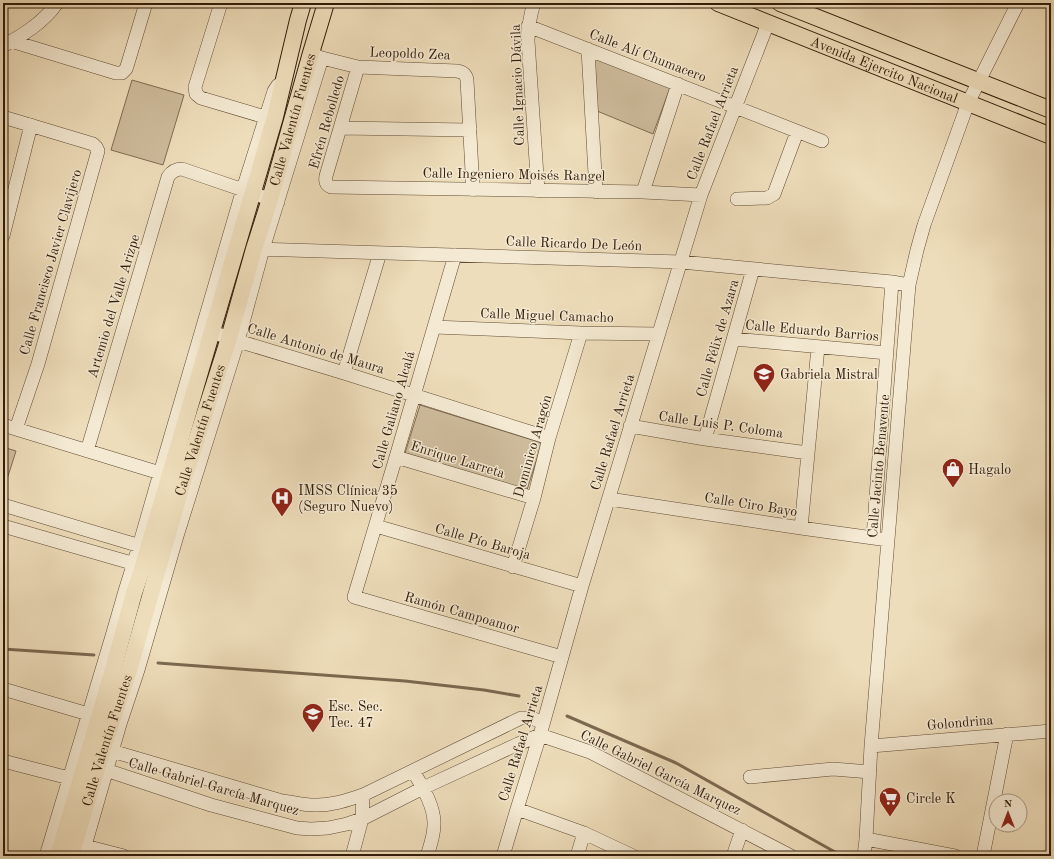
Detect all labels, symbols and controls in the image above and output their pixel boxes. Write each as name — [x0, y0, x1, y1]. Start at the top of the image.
street label: Calle Ignacio Dávila — [509, 24, 527, 146]
street label: Calle Alí Chumacero — [587, 27, 708, 85]
street label: Avenida Ejercito Nacional — [808, 35, 960, 106]
street label: Leopoldo Zea — [369, 46, 451, 62]
street label: Calle Valentín Fuentes — [268, 52, 319, 188]
street label: Calle Rafael Arrieta — [685, 64, 741, 182]
street label: Efrén Rebolledo — [307, 74, 347, 171]
street label: Calle Ingeniero Moisés Rangel — [422, 166, 606, 184]
street label: Calle Francisco Javier Clavijero — [18, 168, 84, 357]
street label: Artemio del Valle Arizpe — [85, 233, 143, 380]
street label: Calle Ricardo De León — [505, 235, 643, 253]
street label: Calle Félix de Azara — [694, 278, 742, 399]
street label: Calle Miguel Camacho — [480, 307, 614, 325]
street label: Calle Eduardo Barrios — [744, 318, 879, 344]
street label: Calle Antonio de Maura — [245, 321, 386, 377]
street label: Calle Galiano Alcalá — [370, 349, 418, 471]
school or university icon: Gabriela Mistral — [751, 361, 777, 394]
street label: Calle Valentín Fuentes — [173, 363, 228, 498]
place label: Gabriela Mistral — [780, 368, 878, 382]
street label: Calle Rafael Arrieta — [589, 372, 637, 492]
street label: Dominico Aragón — [512, 393, 554, 499]
street label: Calle Jacinto Benavente — [866, 394, 892, 538]
street label: Calle Luis P. Coloma — [658, 409, 784, 441]
street label: Enrique Larreta — [409, 439, 507, 481]
shop icon: Hagalo — [940, 456, 966, 489]
place label: Hagalo — [968, 463, 1011, 477]
place label: IMSS Clínica 35 (Seguro Nuevo) — [298, 484, 398, 514]
hospital icon: IMSS Clínica 35 (Seguro Nuevo) — [269, 485, 295, 518]
street label: Calle Ciro Bayo — [703, 491, 798, 519]
street label: Calle Pío Baroja — [433, 522, 532, 562]
street label: Ramón Campoamor — [403, 590, 521, 636]
street label: Calle Valentín Fuentes — [80, 673, 135, 808]
street label: Calle Rafael Arrieta — [497, 683, 545, 803]
place label: Esc. Sec. Tec. 47 — [328, 700, 383, 730]
school or university icon: Esc. Sec. Tec. 47 — [300, 701, 326, 734]
street label: Golondrina — [926, 713, 994, 733]
street label: Calle Gabriel García Marquez — [578, 728, 743, 818]
street label: Calle Gabriel García Marquez — [127, 756, 301, 818]
supermarket icon: Circle K — [877, 785, 903, 818]
place label: Circle K — [906, 792, 956, 806]
north arrow — [988, 793, 1028, 833]
text: N — [1004, 799, 1013, 810]

